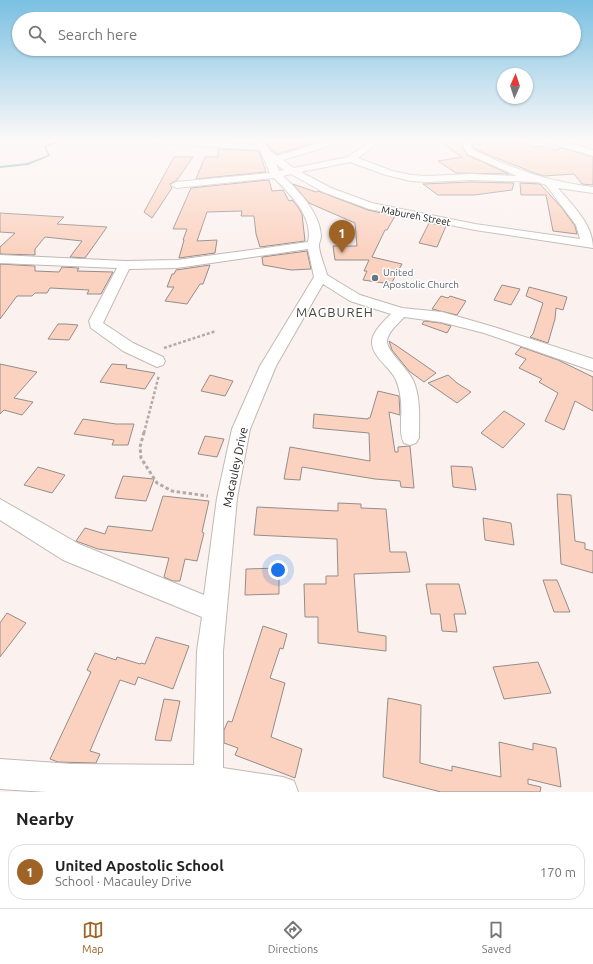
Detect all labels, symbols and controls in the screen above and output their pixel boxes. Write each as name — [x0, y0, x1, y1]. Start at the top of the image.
search box — [12, 12, 581, 56]
icon: search — [26, 23, 48, 45]
text: Search here — [58, 26, 137, 43]
north arrow — [497, 68, 533, 104]
street label: Mabureh Street — [380, 204, 452, 228]
pin: 1 — [329, 220, 355, 253]
place label: United Apostolic Church — [383, 267, 459, 290]
marker: United Apostolic Church — [370, 273, 380, 283]
district label: MAGBUREH — [296, 305, 374, 319]
street label: Macauley Drive — [220, 426, 250, 508]
your location — [268, 560, 288, 580]
text: Nearby — [16, 809, 74, 828]
text: United Apostolic School — [55, 857, 224, 874]
text: 1 — [26, 865, 34, 879]
text: 170 m — [540, 865, 576, 879]
text: School · Macauley Drive — [55, 874, 192, 888]
tab: Map — [82, 919, 104, 955]
tab: Directions — [268, 919, 318, 955]
tab: Saved — [482, 919, 511, 955]

